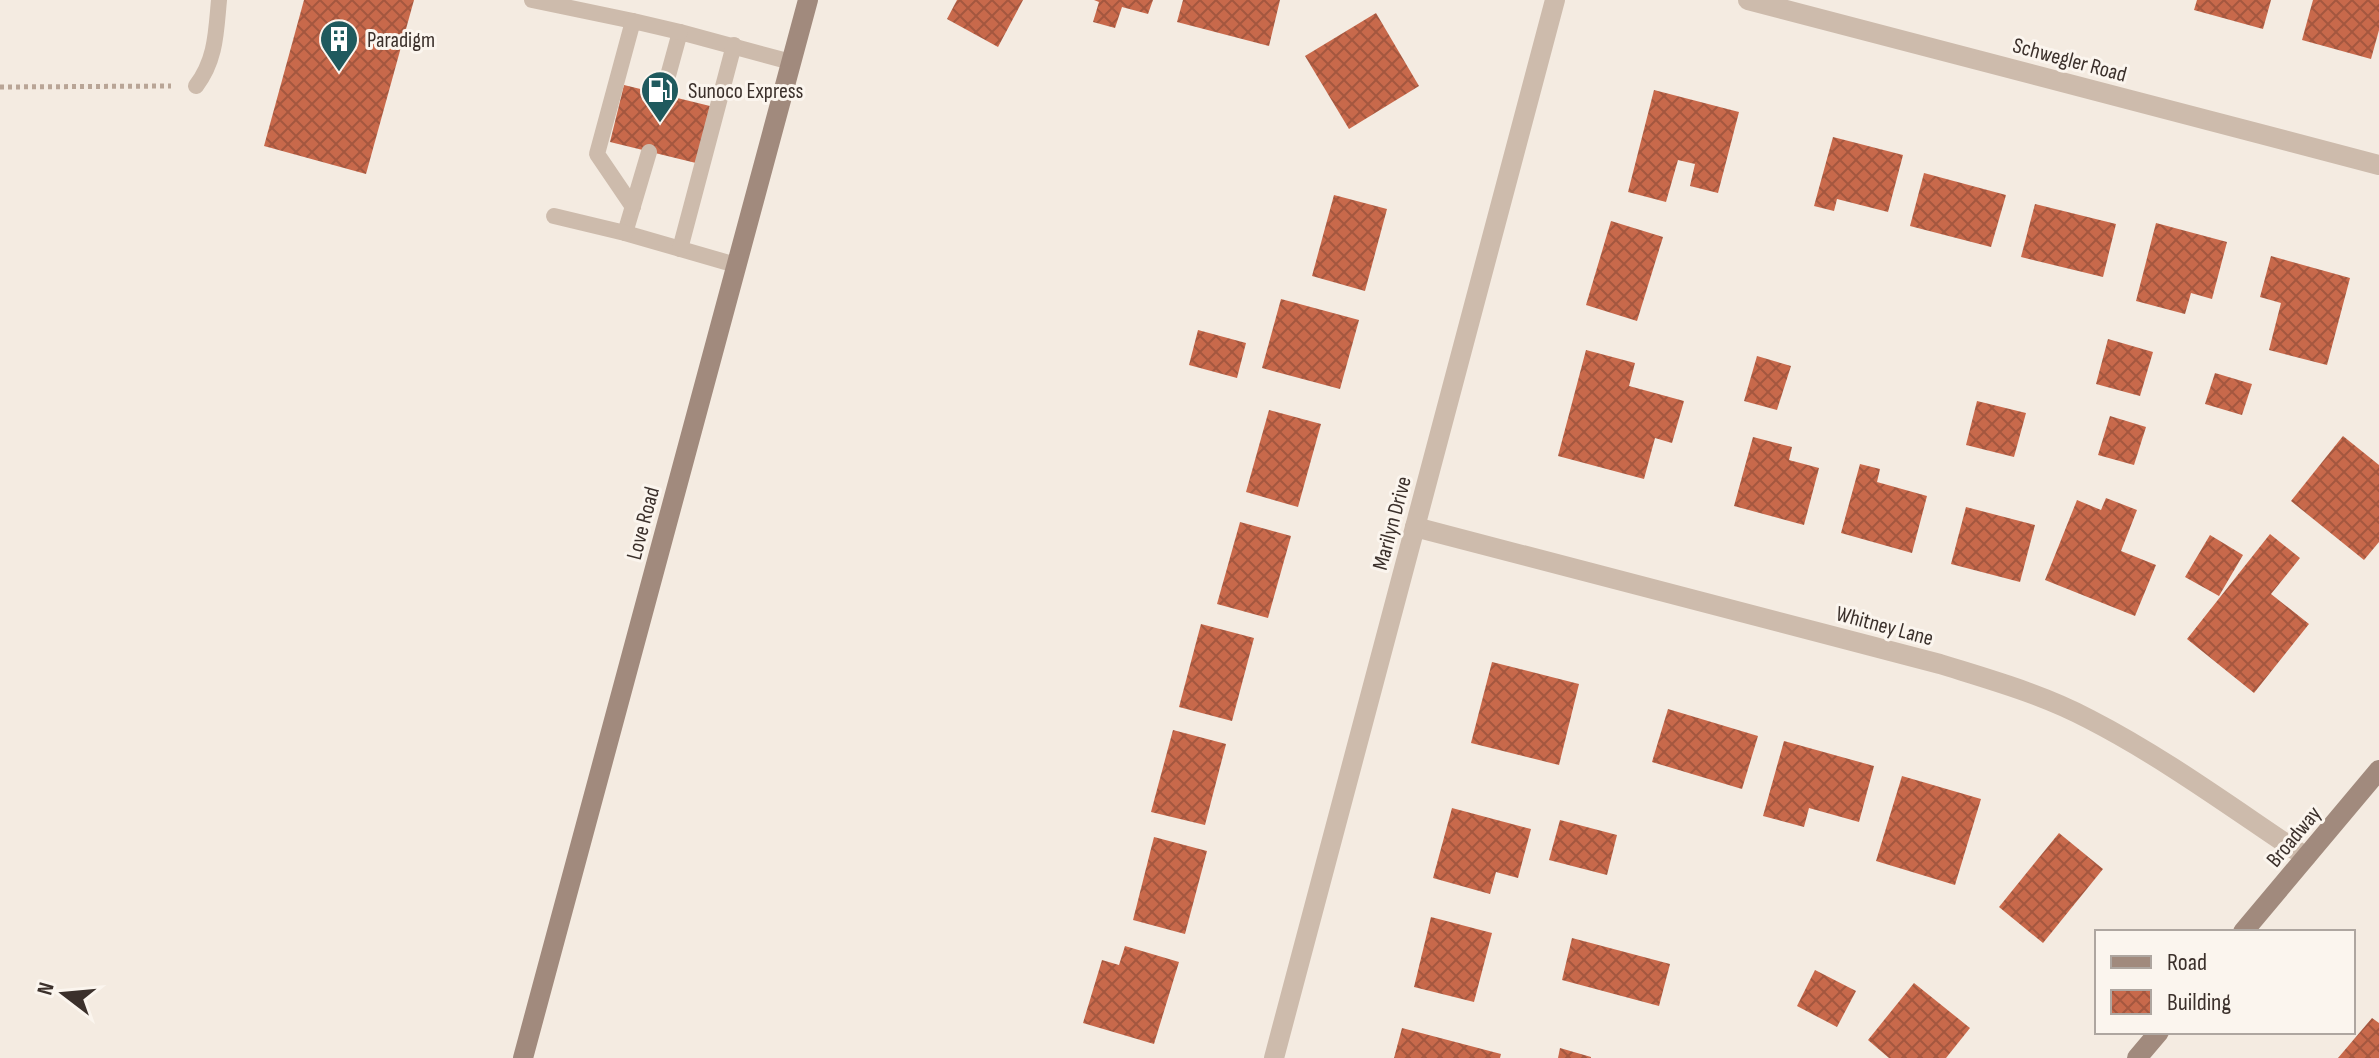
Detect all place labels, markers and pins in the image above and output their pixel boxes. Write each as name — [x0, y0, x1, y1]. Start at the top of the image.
building icon: Paradigm — [318, 18, 360, 73]
place label: Paradigm — [367, 27, 435, 54]
fuel station icon: Sunoco Express — [639, 69, 681, 124]
place label: Sunoco Express — [688, 78, 803, 105]

